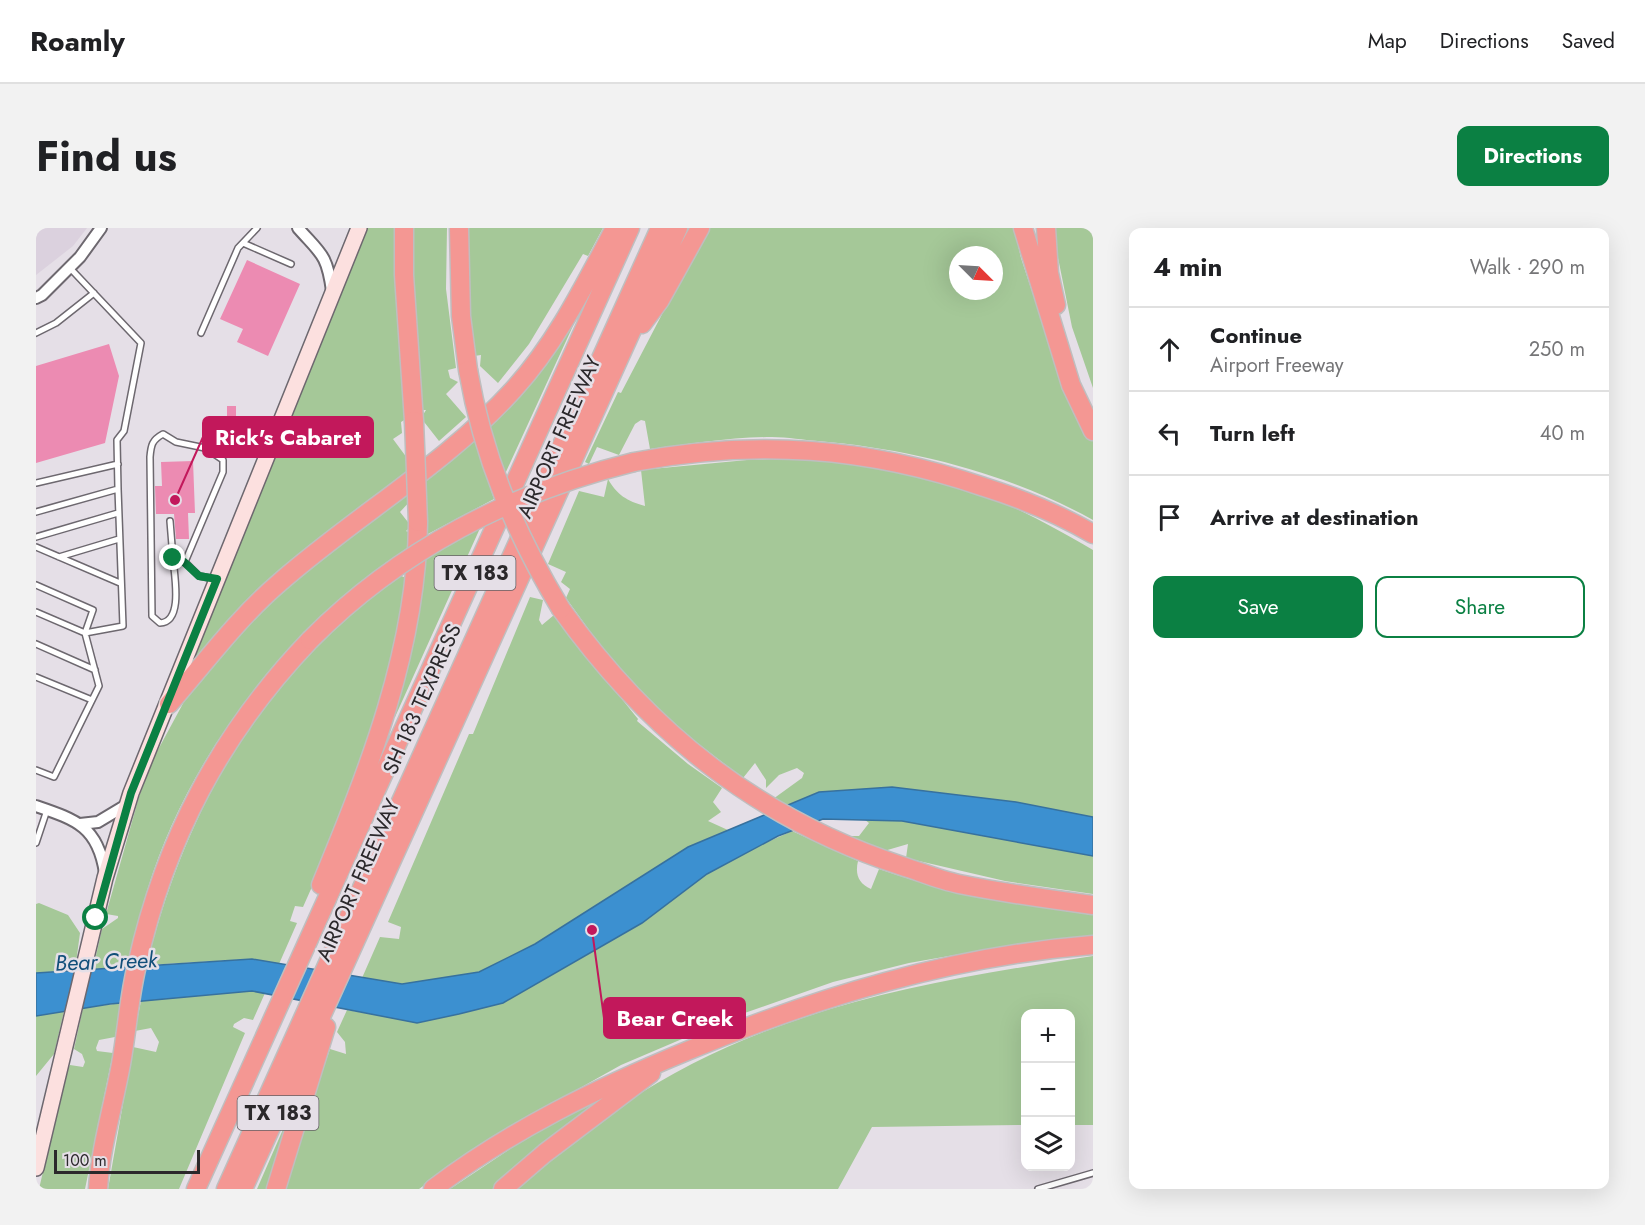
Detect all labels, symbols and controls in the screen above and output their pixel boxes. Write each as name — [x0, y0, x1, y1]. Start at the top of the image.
text: Roamly — [30, 21, 125, 62]
text: Map — [1368, 26, 1407, 56]
text: Directions — [1440, 26, 1529, 56]
text: Saved — [1562, 26, 1615, 56]
text: Find us — [36, 126, 177, 187]
button: Directions — [1457, 126, 1609, 186]
north arrow — [949, 246, 1003, 300]
text: 4 min — [1153, 248, 1222, 286]
text: Walk · 290 m — [1470, 253, 1585, 282]
text: Continue — [1210, 319, 1302, 351]
icon: ahead — [1153, 333, 1186, 366]
text: 250 m — [1529, 335, 1585, 364]
street label: AIRPORT FREEWAY — [510, 351, 608, 523]
text: Airport Freeway — [1210, 351, 1344, 380]
callout: Rick's Cabaret — [203, 417, 373, 457]
icon: left — [1153, 417, 1186, 450]
text: Turn left — [1210, 417, 1295, 449]
text: 40 m — [1540, 419, 1585, 448]
text: Rick's Cabaret — [215, 421, 361, 453]
icon: arrive — [1153, 501, 1186, 534]
text: Arrive at destination — [1210, 501, 1419, 533]
route end — [159, 544, 185, 570]
road number: TX 183 — [434, 556, 516, 590]
button: Save — [1153, 576, 1363, 638]
button: Share — [1375, 576, 1585, 638]
street label: SH 183 TEXPRESS — [375, 619, 469, 779]
street label: AIRPORT FREEWAY — [309, 794, 407, 966]
route start — [82, 904, 108, 930]
water label: Bear Creek — [54, 943, 159, 979]
callout: Bear Creek — [604, 998, 745, 1038]
text: Bear Creek — [617, 1002, 734, 1034]
map controls — [1021, 1009, 1075, 1171]
button: + — [1021, 1009, 1075, 1063]
button: − — [1021, 1063, 1075, 1117]
road number: TX 183 — [238, 1096, 318, 1130]
button: layers — [1021, 1117, 1075, 1171]
scale bar — [54, 1147, 200, 1174]
text: 100 m — [63, 1149, 107, 1172]

